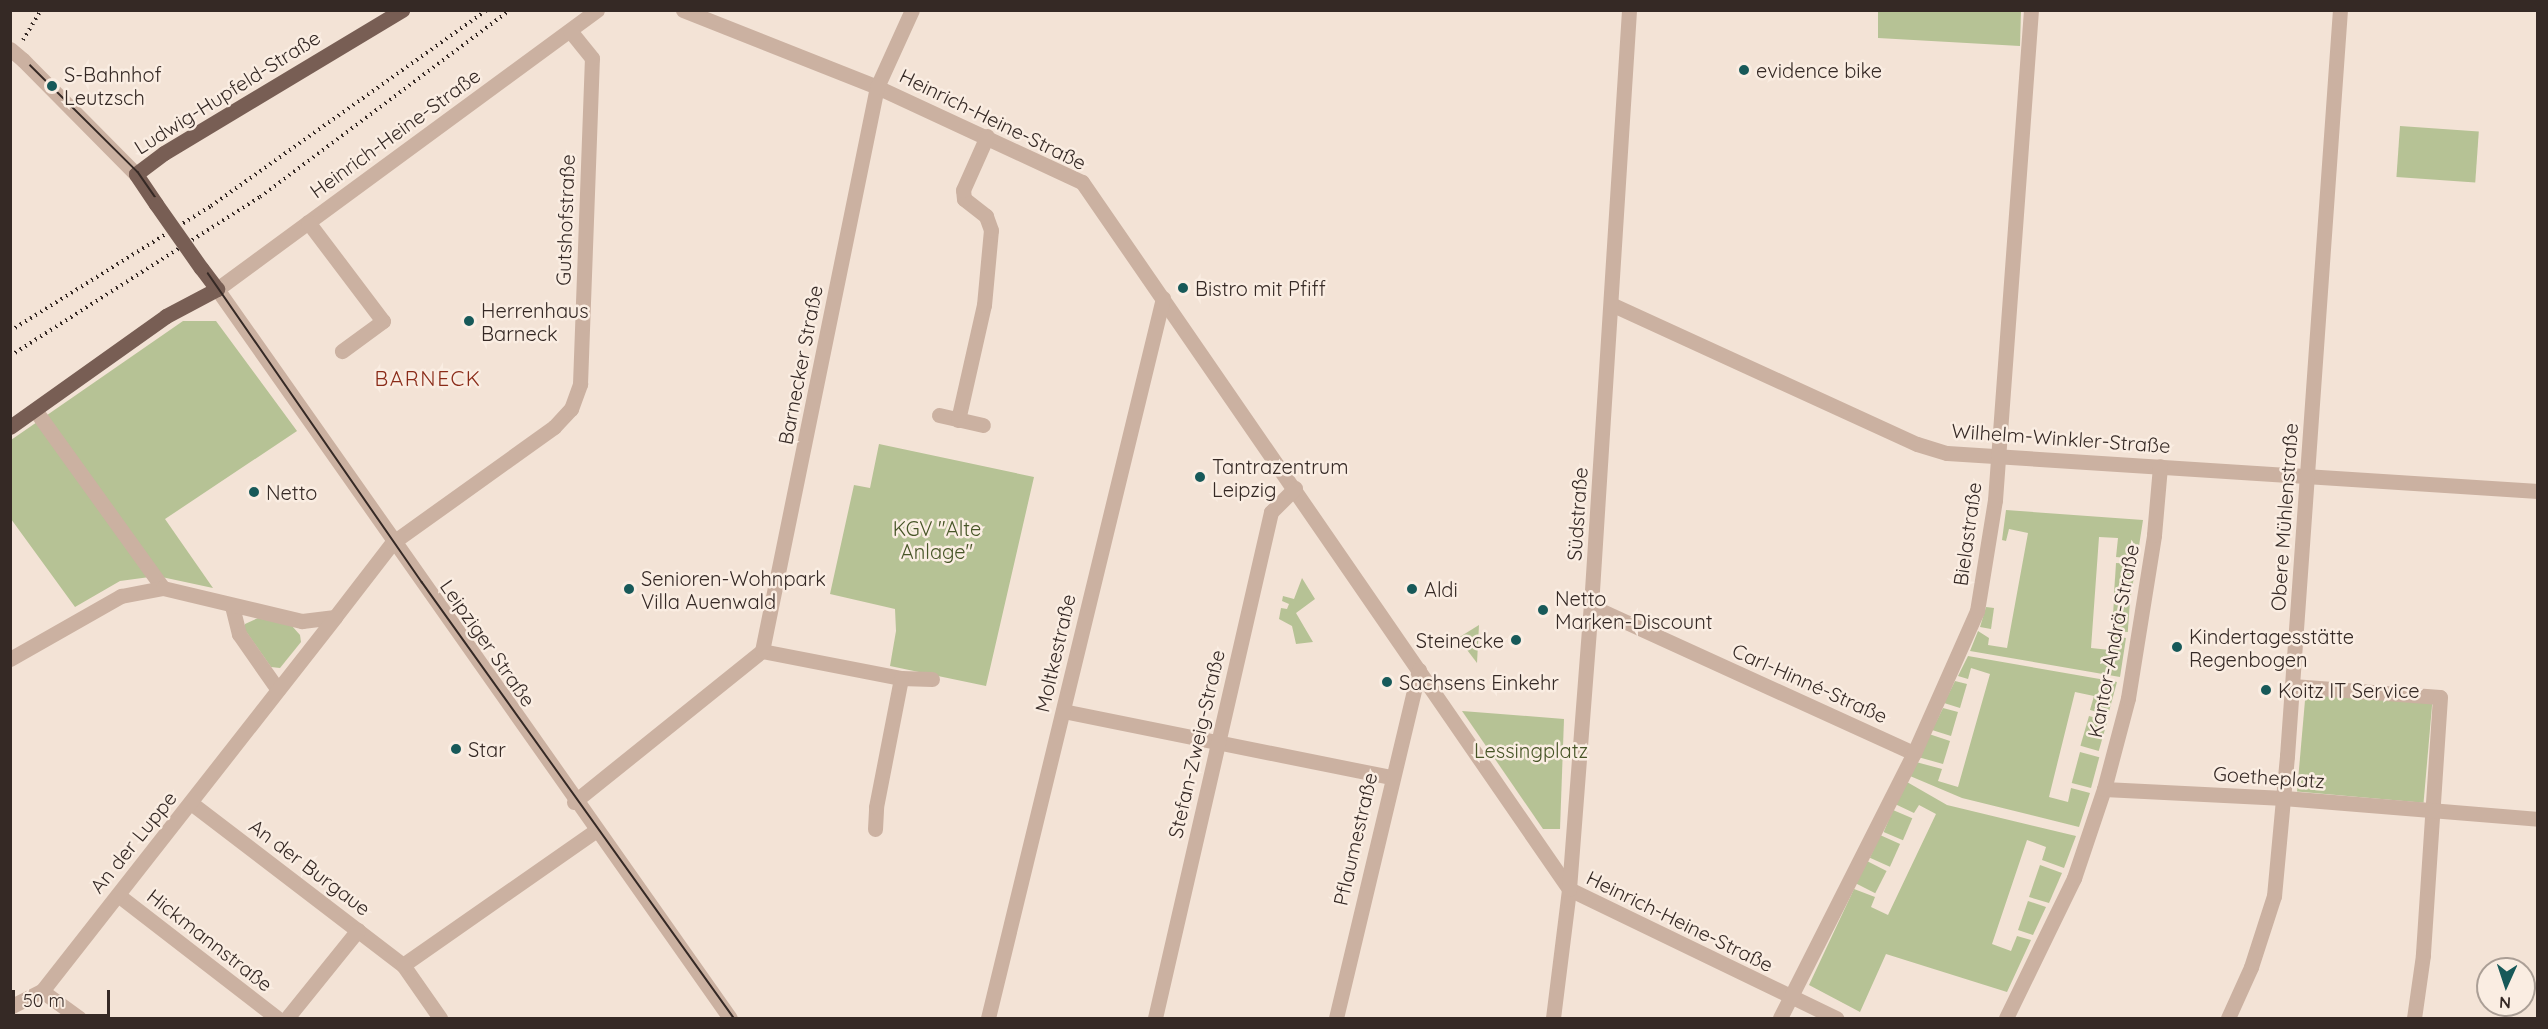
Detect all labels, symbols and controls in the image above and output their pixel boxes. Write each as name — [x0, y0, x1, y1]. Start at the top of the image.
street label: Ludwig-Hupfeld-Straße — [130, 25, 324, 159]
place label: evidence bike — [1756, 58, 1882, 82]
place label: S-Bahnhof Leutzsch — [64, 62, 162, 109]
street label: Heinrich-Heine-Straße — [305, 63, 485, 203]
street label: Heinrich-Heine-Straße — [896, 63, 1090, 175]
marker: evidence bike — [1737, 63, 1751, 77]
marker: S-Bahnhof Leutzsch — [45, 79, 59, 93]
street label: Gutshofstraße — [551, 154, 579, 286]
place label: Bistro mit Pfiff — [1195, 276, 1326, 300]
marker: Bistro mit Pfiff — [1176, 281, 1190, 295]
street label: Barnecker Straße — [773, 283, 827, 447]
place label: Herrenhaus Barneck — [481, 298, 589, 345]
marker: Herrenhaus Barneck — [462, 314, 476, 328]
district label: BARNECK — [375, 365, 481, 391]
street label: Wilhelm-Winkler-Straße — [1951, 418, 2171, 458]
street label: Obere Mühlenstraße — [2265, 422, 2303, 612]
place label: Tantrazentrum Leipzig — [1212, 454, 1348, 501]
street label: Südstraße — [1562, 466, 1592, 562]
marker: Tantrazentrum Leipzig — [1193, 470, 1207, 484]
place label: Netto — [266, 480, 317, 504]
street label: Bielastraße — [1948, 481, 1986, 587]
marker: Netto — [247, 485, 261, 499]
park label: KGV "Alte Anlage" — [893, 516, 981, 563]
street label: Kantor-Andrä-Straße — [2082, 542, 2144, 740]
place label: Senioren-Wohnpark Villa Auenwald — [641, 566, 826, 613]
street label: Leipziger Straße — [435, 575, 541, 711]
place label: Aldi — [1424, 577, 1458, 601]
marker: Senioren-Wohnpark Villa Auenwald — [622, 582, 636, 596]
marker: Aldi — [1405, 582, 1419, 596]
place label: Netto Marken-Discount — [1555, 586, 1712, 633]
street label: Moltkestraße — [1030, 592, 1080, 714]
marker: Netto Marken-Discount — [1536, 603, 1550, 617]
place label: Kindertagesstätte Regenbogen — [2189, 624, 2354, 671]
place label: Steinecke — [1416, 628, 1504, 652]
marker: Steinecke — [1509, 633, 1523, 647]
street label: Carl-Hinné-Straße — [1729, 638, 1891, 728]
marker: Kindertagesstätte Regenbogen — [2170, 640, 2184, 654]
street label: Stefan-Zweig-Straße — [1163, 647, 1229, 841]
place label: Sachsens Einkehr — [1399, 670, 1559, 694]
marker: Sachsens Einkehr — [1380, 675, 1394, 689]
place label: Koitz IT Service — [2278, 678, 2420, 702]
marker: Koitz IT Service — [2259, 683, 2273, 697]
place label: Star — [468, 737, 506, 761]
park label: Lessingplatz — [1474, 738, 1588, 762]
marker: Star — [449, 742, 463, 756]
street label: Goetheplatz — [2212, 761, 2326, 793]
street label: Pflaumestraße — [1328, 770, 1382, 908]
street label: An der Luppe — [85, 786, 181, 898]
street label: An der Burgaue — [245, 814, 375, 920]
street label: Heinrich-Heine-Straße — [1583, 865, 1777, 977]
street label: Hickmannstraße — [143, 884, 277, 996]
north arrow — [2476, 957, 2536, 1017]
scale bar — [15, 978, 112, 1016]
text: 50 m — [23, 989, 65, 1012]
text: N — [2499, 993, 2512, 1013]

